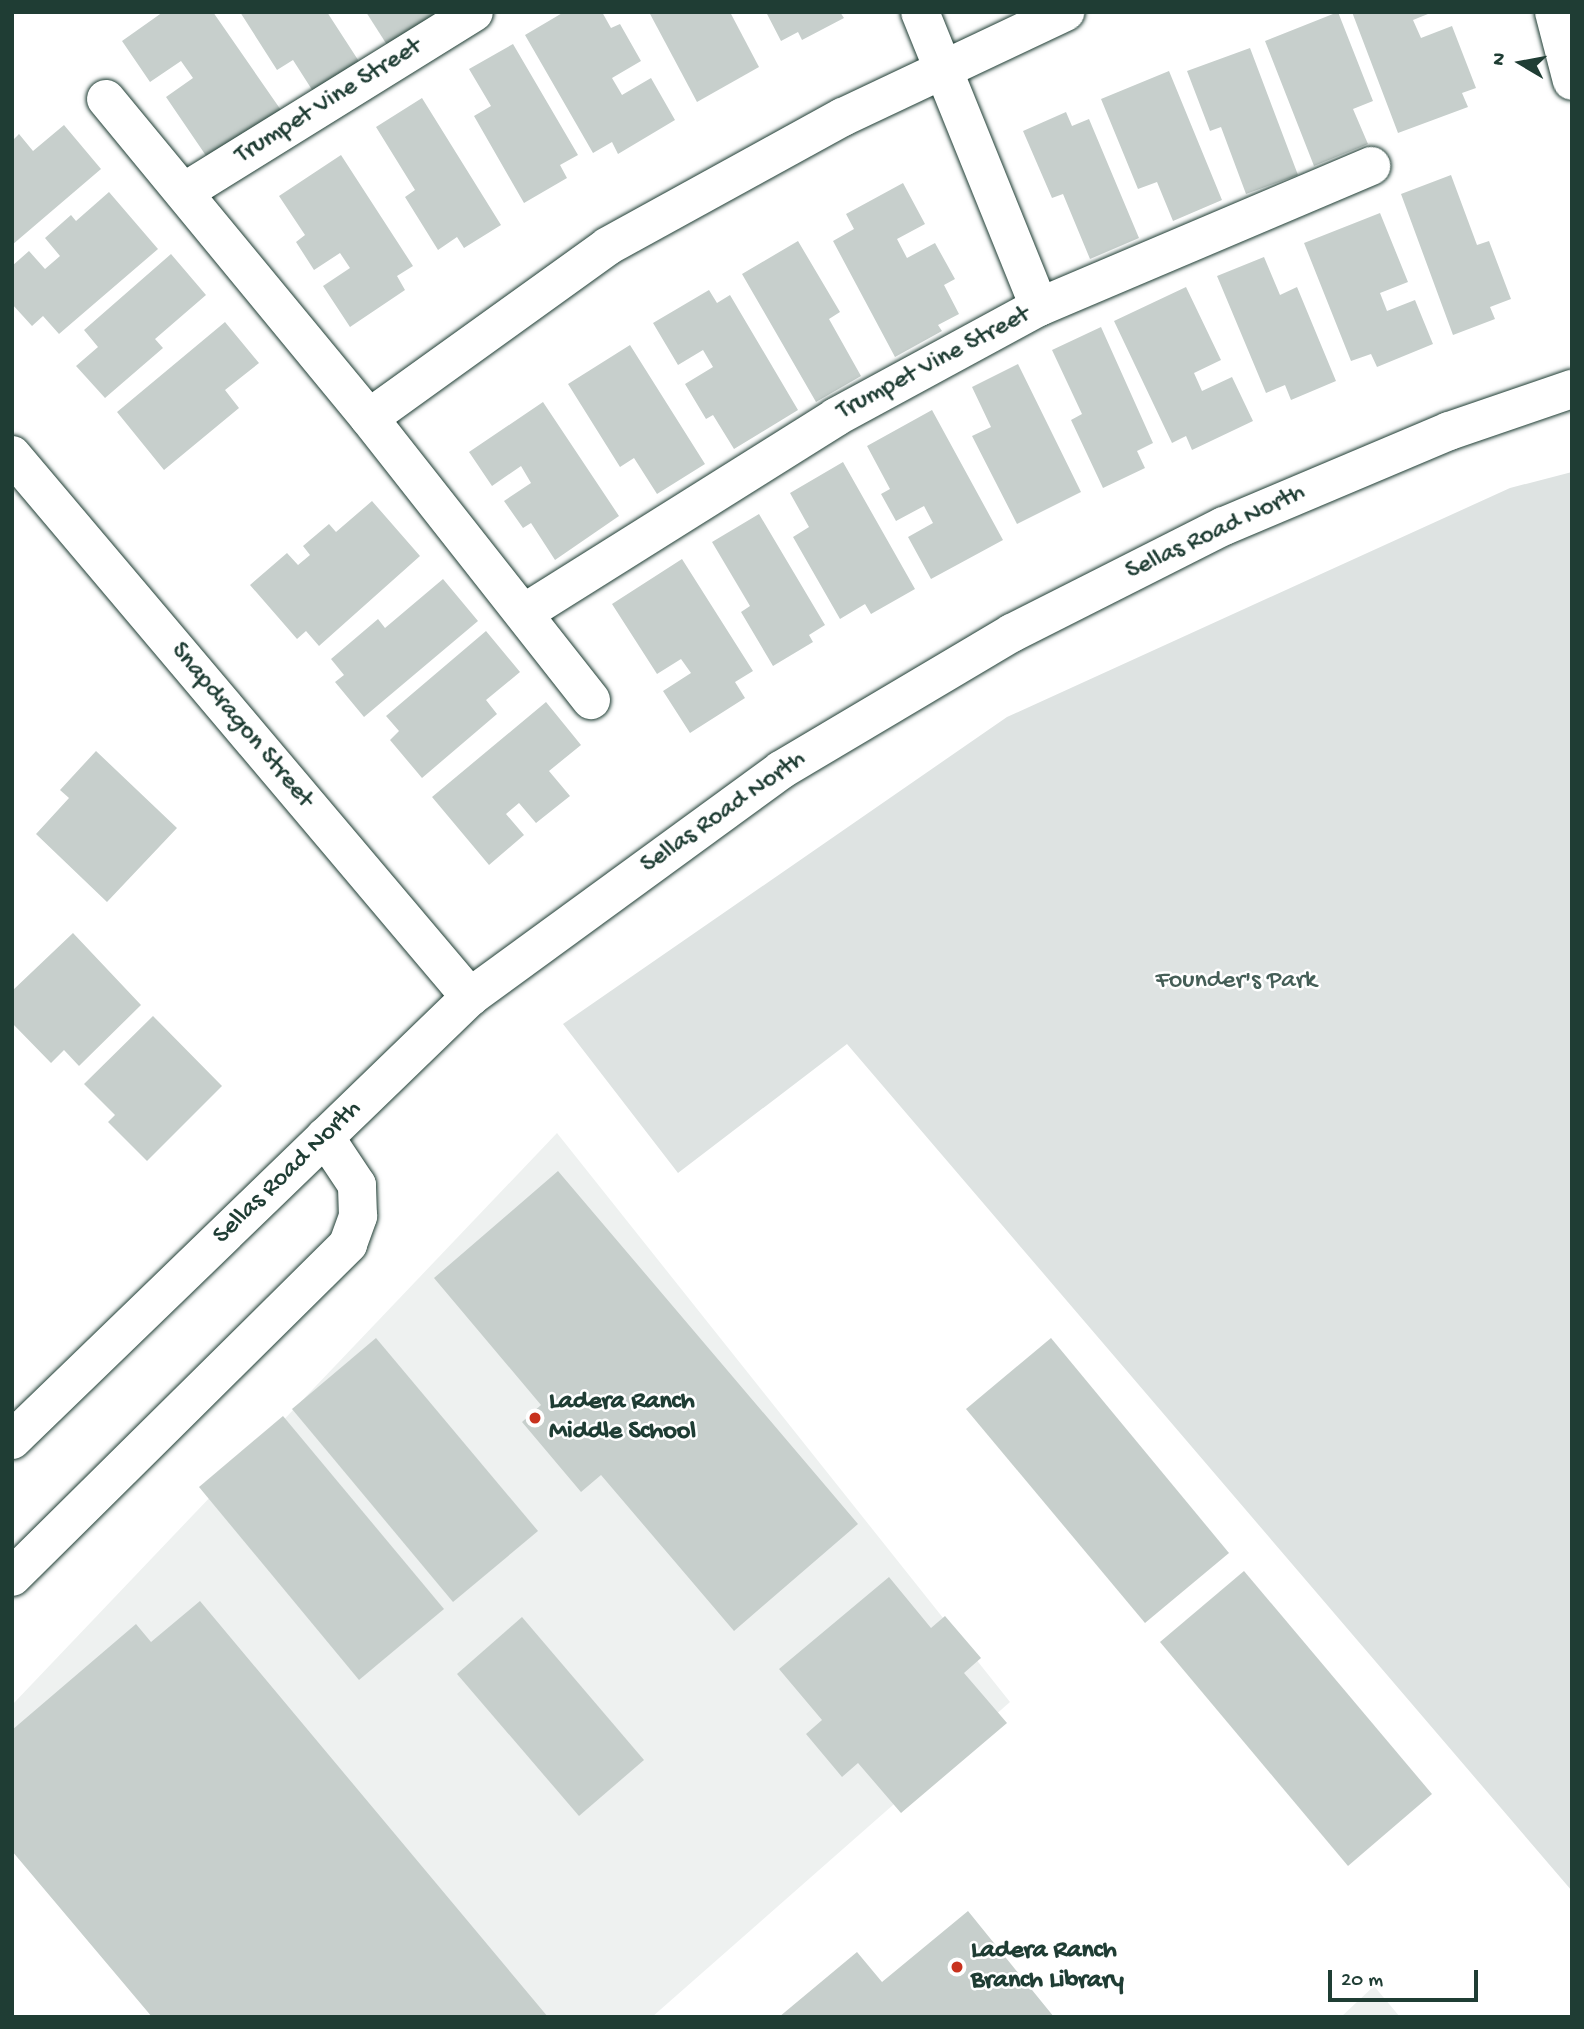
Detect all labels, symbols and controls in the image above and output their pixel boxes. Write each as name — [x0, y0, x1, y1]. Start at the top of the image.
north arrow — [1486, 28, 1556, 98]
street label: Trumpet Vine Street — [230, 32, 428, 172]
text: N — [1487, 51, 1512, 67]
street label: Trumpet Vine Street — [832, 300, 1036, 428]
street label: Sellas Road North — [1121, 478, 1311, 588]
street label: Snapdragon Street — [163, 637, 319, 815]
street label: Sellas Road North — [635, 745, 813, 881]
park label: Founder's Park — [1155, 966, 1317, 998]
street label: Sellas Road North — [207, 1094, 369, 1252]
place label: Ladera Ranch Middle School — [549, 1387, 696, 1448]
marker: Ladera Ranch Middle School — [527, 1410, 543, 1426]
place label: Ladera Ranch Branch Library — [971, 1936, 1124, 1997]
scale bar — [1332, 1955, 1482, 1999]
marker: Ladera Ranch Branch Library — [949, 1959, 965, 1975]
text: 20 m — [1341, 1969, 1383, 1994]

